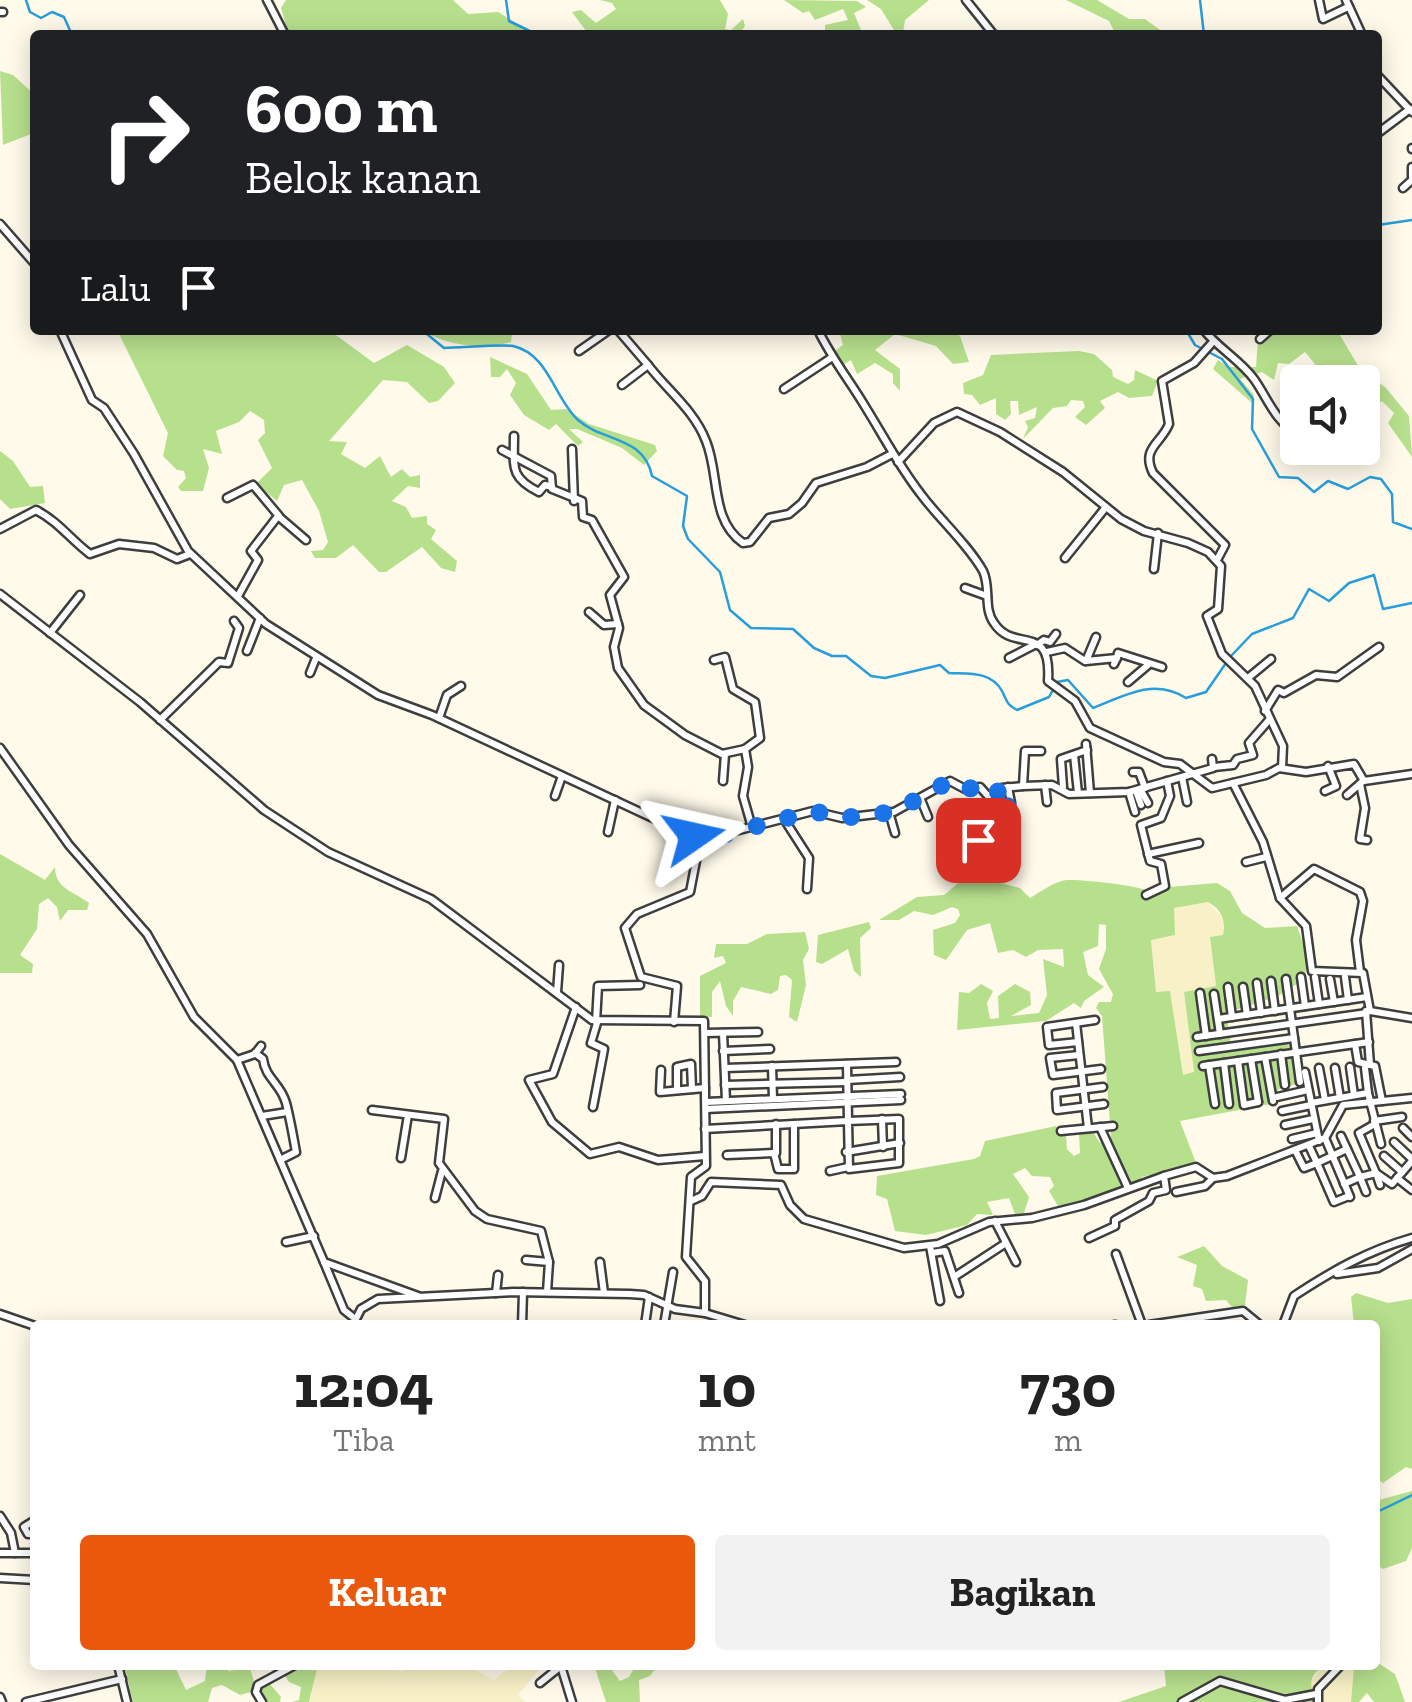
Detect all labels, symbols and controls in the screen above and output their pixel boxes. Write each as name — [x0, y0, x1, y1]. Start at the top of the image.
text: 600 m — [245, 66, 438, 150]
icon: right — [80, 70, 210, 200]
text: Belok kanan — [245, 151, 480, 205]
icon: arrive — [171, 260, 226, 315]
text: Lalu — [80, 265, 151, 311]
map controls — [1280, 365, 1380, 465]
button: sound — [1280, 365, 1380, 465]
position arrow — [642, 784, 746, 888]
pin — [936, 798, 1021, 883]
icon: arrive — [951, 813, 1006, 868]
text: 12:04 — [294, 1350, 434, 1422]
text: 10 — [698, 1350, 756, 1422]
text: 730 — [1020, 1350, 1116, 1422]
text: Tiba — [333, 1421, 394, 1459]
text: mnt — [698, 1421, 756, 1459]
text: m — [1054, 1421, 1082, 1459]
button: Keluar — [80, 1535, 695, 1650]
button: Bagikan — [715, 1535, 1330, 1650]

